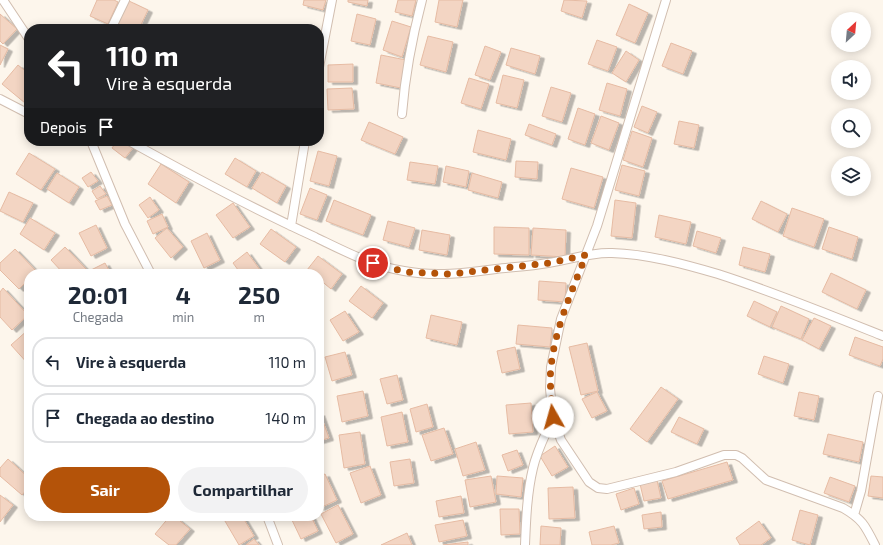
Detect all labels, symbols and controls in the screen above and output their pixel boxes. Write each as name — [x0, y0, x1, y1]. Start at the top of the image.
north arrow — [831, 12, 871, 52]
map controls — [831, 12, 871, 196]
text: 110 m — [106, 38, 179, 72]
icon: left — [40, 40, 92, 92]
button: sound — [831, 60, 871, 100]
text: Vire à esquerda — [106, 72, 232, 94]
button: search — [831, 108, 871, 148]
icon: arrive — [95, 116, 117, 138]
text: Depois — [40, 118, 87, 136]
button: layers — [831, 156, 871, 196]
pin — [356, 246, 390, 280]
icon: arrive — [362, 252, 384, 274]
text: 20:01 — [68, 280, 128, 309]
text: 4 — [176, 280, 191, 309]
text: 250 — [238, 280, 280, 309]
text: Chegada — [73, 309, 123, 325]
text: min — [172, 309, 194, 325]
text: m — [253, 309, 265, 325]
icon: left — [42, 351, 64, 373]
text: Vire à esquerda — [76, 353, 186, 371]
text: 110 m — [269, 353, 306, 371]
position arrow — [532, 396, 574, 438]
icon: arrive — [42, 407, 64, 429]
text: Chegada ao destino — [76, 409, 214, 427]
text: 140 m — [265, 409, 306, 427]
button: Sair — [40, 467, 170, 513]
button: Compartilhar — [178, 467, 308, 513]

